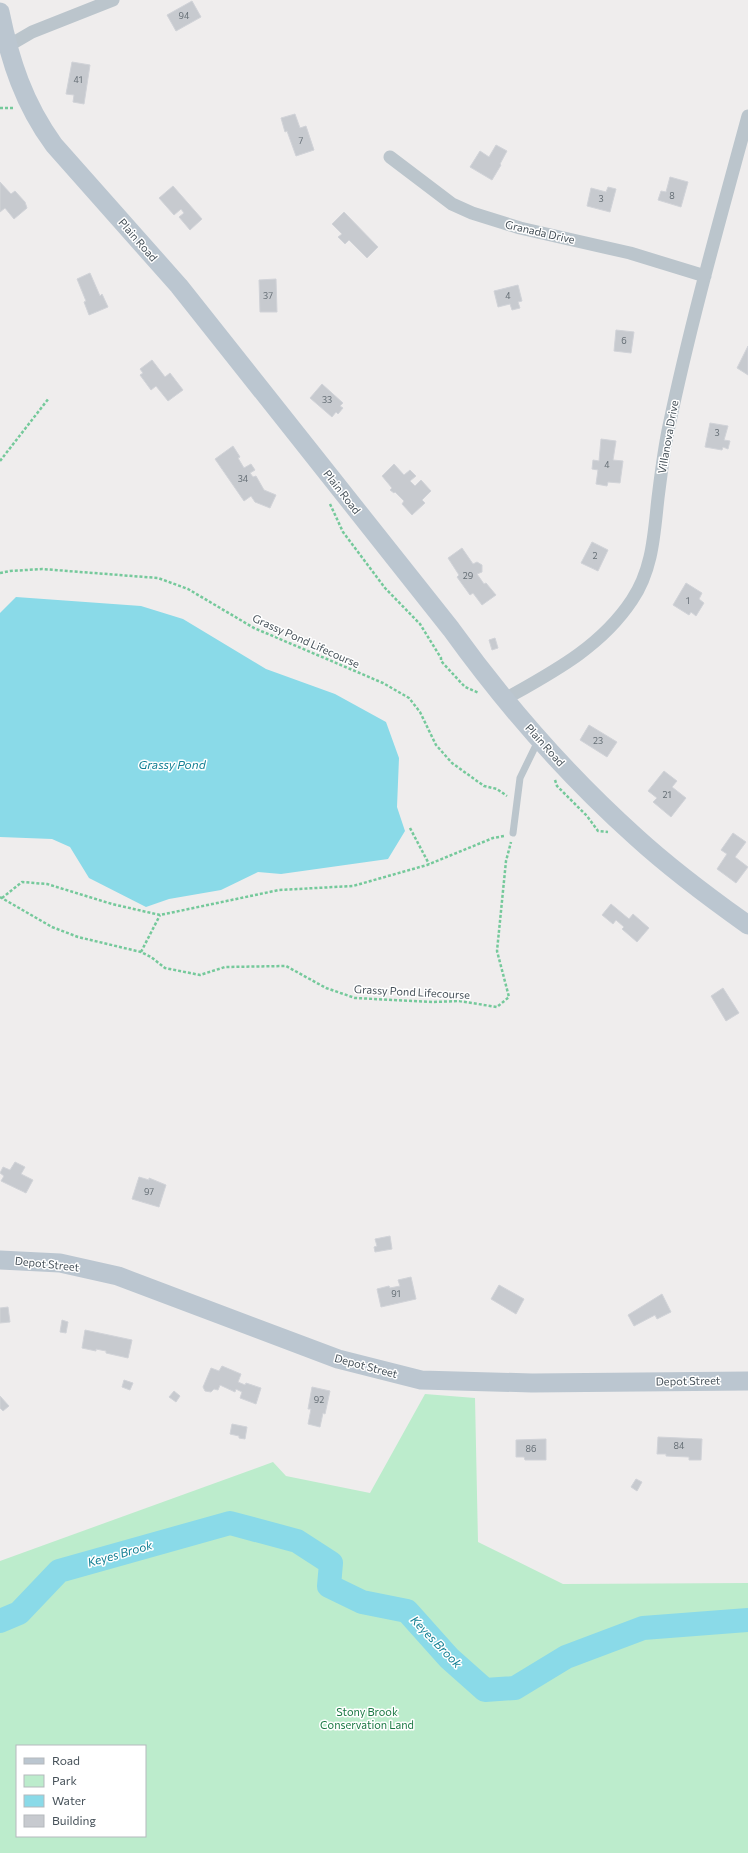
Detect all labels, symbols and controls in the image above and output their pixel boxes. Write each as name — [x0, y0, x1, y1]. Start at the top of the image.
house number: 94 — [179, 10, 190, 21]
house number: 41 — [74, 74, 82, 85]
house number: 7 — [299, 135, 304, 146]
house number: 8 — [669, 190, 675, 201]
house number: 3 — [598, 193, 604, 204]
street label: Plain Road — [116, 216, 160, 264]
street label: Granada Drive — [504, 217, 576, 246]
house number: 37 — [263, 290, 273, 301]
house number: 4 — [505, 290, 511, 301]
house number: 6 — [621, 335, 627, 346]
house number: 33 — [322, 394, 332, 405]
street label: Villanova Drive — [655, 399, 680, 475]
house number: 3 — [714, 427, 720, 438]
house number: 4 — [604, 459, 610, 470]
street label: Plain Road — [321, 467, 364, 516]
house number: 34 — [238, 473, 249, 484]
house number: 2 — [593, 550, 598, 561]
house number: 29 — [463, 570, 473, 581]
house number: 1 — [686, 595, 690, 606]
street label: Grassy Pond Lifecourse — [251, 611, 362, 670]
street label: Plain Road — [523, 721, 568, 768]
house number: 23 — [593, 735, 603, 746]
water label: Grassy Pond — [138, 757, 207, 771]
house number: 21 — [663, 789, 671, 800]
street label: Grassy Pond Lifecourse — [354, 982, 470, 1001]
house number: 97 — [144, 1186, 154, 1197]
street label: Depot Street — [14, 1254, 80, 1273]
house number: 91 — [391, 1288, 401, 1299]
street label: Depot Street — [333, 1351, 399, 1380]
street label: Depot Street — [656, 1373, 721, 1388]
house number: 92 — [314, 1394, 324, 1405]
house number: 84 — [674, 1440, 685, 1451]
house number: 86 — [526, 1443, 536, 1454]
water label: Keyes Brook — [86, 1537, 154, 1569]
water label: Keyes Brook — [408, 1612, 465, 1671]
park label: Stony Brook Conservation Land — [320, 1705, 414, 1731]
legend — [16, 1745, 146, 1837]
text: Road — [52, 1753, 80, 1767]
text: Park — [52, 1773, 78, 1787]
text: Water — [52, 1793, 86, 1807]
text: Building — [52, 1813, 96, 1827]

